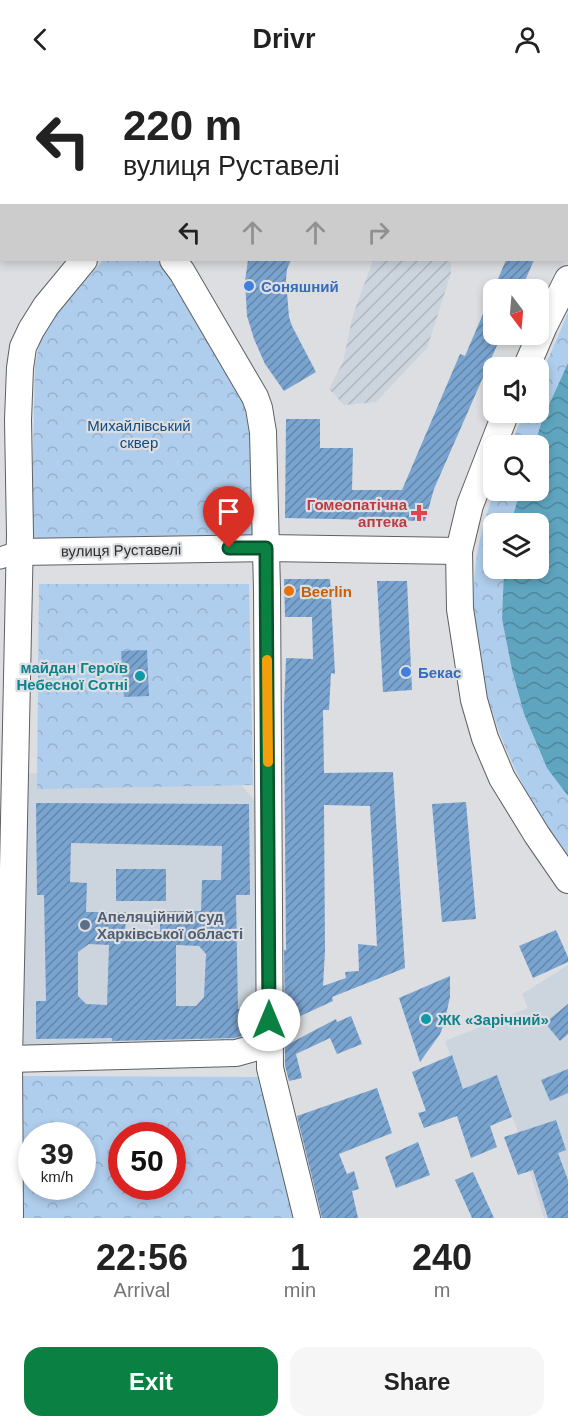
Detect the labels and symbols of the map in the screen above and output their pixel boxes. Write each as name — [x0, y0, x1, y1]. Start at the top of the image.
place label: Соняшний — [261, 278, 339, 295]
marker: Соняшний — [242, 279, 256, 293]
north arrow — [483, 279, 549, 345]
park label: Михайлівський сквер — [87, 417, 191, 451]
pin — [203, 486, 254, 548]
place label: Гомеопатічна аптека — [307, 496, 408, 530]
marker: Гомеопатічна аптека — [412, 506, 426, 520]
street label: вулиця Руставелі — [61, 540, 181, 560]
place label: Beеrlin — [301, 583, 352, 600]
marker: Beеrlin — [282, 584, 296, 598]
place label: майдан Героїв Небесної Сотні — [16, 659, 128, 693]
place label: Бекас — [418, 664, 461, 681]
marker: Бекас — [399, 665, 413, 679]
marker: майдан Героїв Небесної Сотні — [133, 669, 147, 683]
place label: Апеляційний суд Харківської області — [97, 908, 243, 942]
marker: Апеляційний суд Харківської області — [78, 918, 92, 932]
position arrow — [237, 988, 301, 1052]
place label: ЖК «Зарічний» — [437, 1011, 549, 1028]
marker: ЖК «Зарічний» — [419, 1012, 433, 1026]
speed limit sign: 50 — [108, 1122, 186, 1200]

